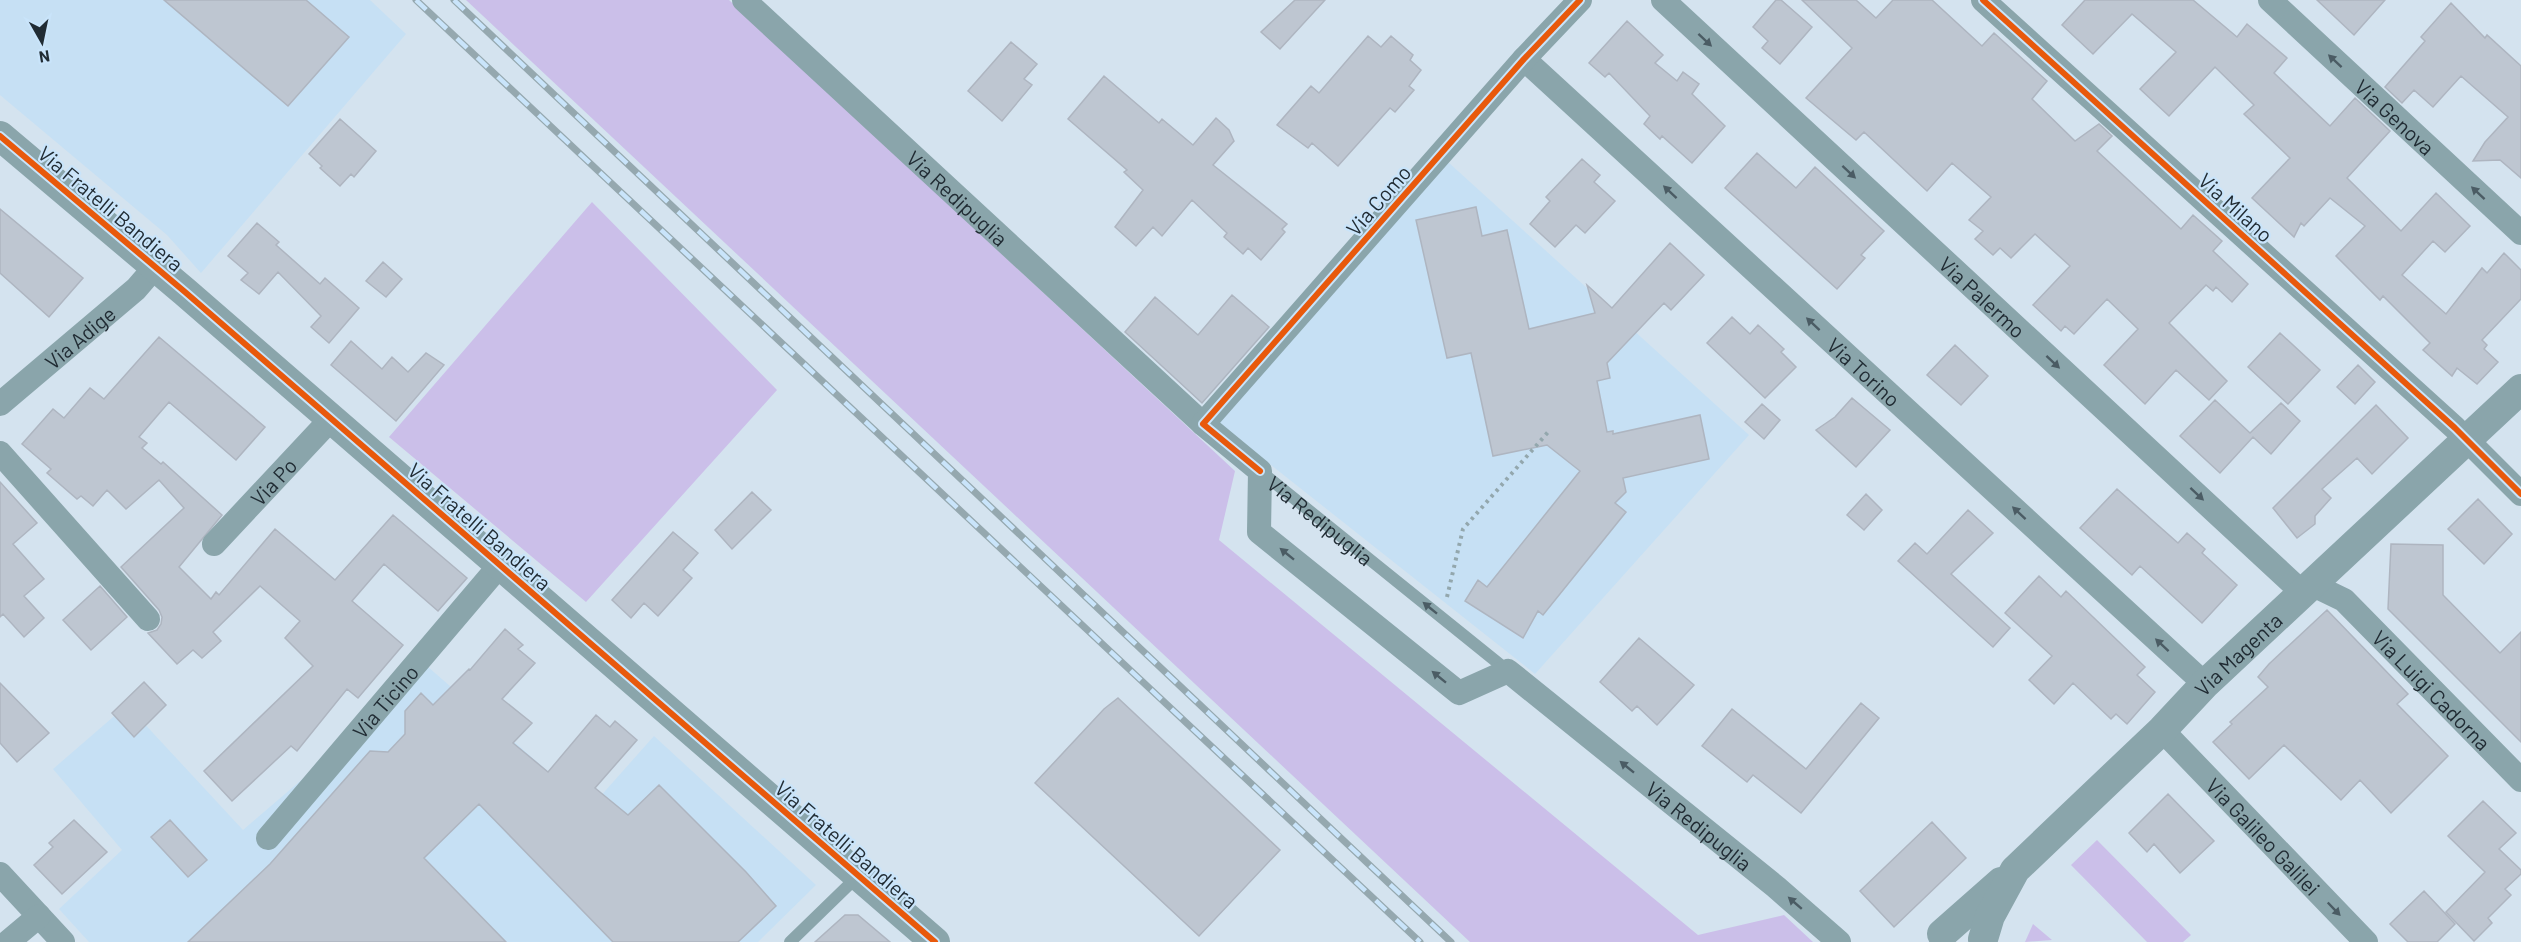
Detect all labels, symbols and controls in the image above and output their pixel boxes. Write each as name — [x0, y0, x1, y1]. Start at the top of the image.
north arrow — [12, 12, 72, 72]
one-way arrow — [1698, 33, 1713, 47]
text: N — [38, 47, 51, 68]
one-way arrow — [2328, 54, 2342, 68]
street label: Via Genova — [2350, 73, 2440, 159]
street label: Via Fratelli Bandiera — [33, 140, 189, 276]
street label: Via Redipuglia — [902, 145, 1013, 250]
street label: Via Como — [1341, 160, 1415, 240]
one-way arrow — [1841, 165, 1856, 179]
street label: Via Milano — [2194, 167, 2278, 247]
one-way arrow — [1662, 185, 1677, 199]
one-way arrow — [2471, 187, 2486, 200]
street label: Via Palermo — [1935, 250, 2031, 342]
street label: Via Adige — [39, 300, 120, 374]
one-way arrow — [1806, 318, 1821, 331]
street label: Via Torino — [1823, 332, 1906, 411]
one-way arrow — [2046, 354, 2060, 368]
street label: Via Po — [244, 452, 301, 510]
street label: Via Fratelli Bandiera — [403, 457, 557, 595]
street label: Via Redipuglia — [1263, 470, 1379, 570]
one-way arrow — [2189, 487, 2204, 501]
one-way arrow — [2011, 506, 2026, 520]
one-way arrow — [1279, 548, 1295, 561]
one-way arrow — [1422, 602, 1438, 615]
street label: Via Magenta — [2189, 607, 2287, 700]
street label: Via Luigi Cadorna — [2368, 624, 2496, 755]
one-way arrow — [2155, 639, 2170, 652]
street label: Via Ticino — [346, 659, 423, 743]
one-way arrow — [1431, 670, 1447, 683]
one-way arrow — [1619, 761, 1635, 774]
street label: Via Galileo Galilei — [2202, 772, 2326, 900]
street label: Via Fratelli Bandiera — [770, 775, 924, 913]
street label: Via Redipuglia — [1641, 775, 1757, 875]
one-way arrow — [1787, 897, 1803, 910]
one-way arrow — [2327, 901, 2341, 916]

